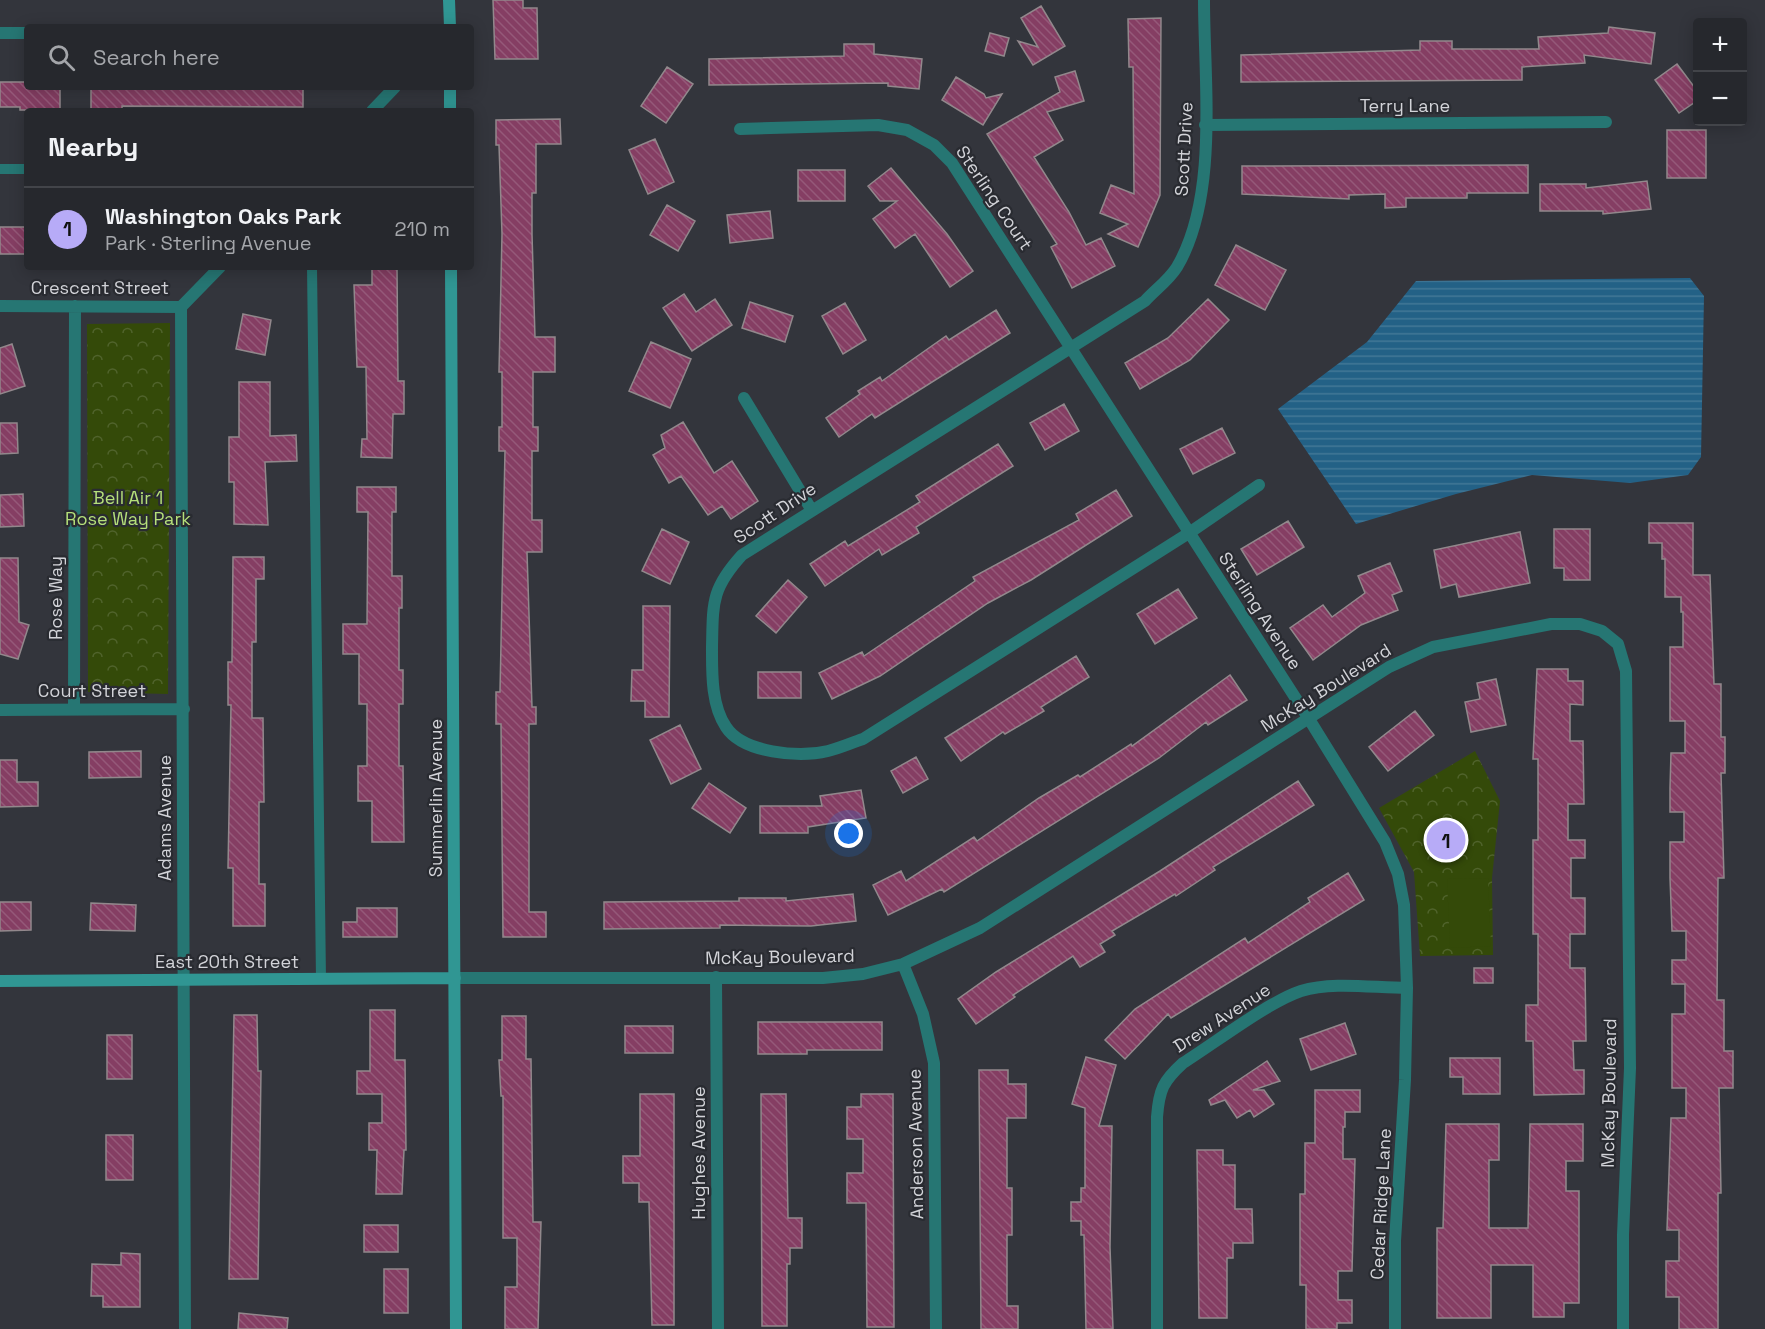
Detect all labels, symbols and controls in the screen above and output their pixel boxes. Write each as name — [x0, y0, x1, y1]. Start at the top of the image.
map controls — [1693, 18, 1747, 126]
button: + — [1693, 18, 1747, 72]
search box — [24, 24, 474, 90]
icon: search — [45, 41, 78, 74]
text: Search here — [93, 43, 220, 71]
button: − — [1693, 72, 1747, 126]
street label: Terry Lane — [1360, 94, 1450, 117]
street label: Scott Drive — [1170, 101, 1197, 197]
text: Nearby — [48, 130, 138, 164]
street label: Sterling Court — [951, 141, 1038, 254]
text: Washington Oaks Park — [105, 202, 342, 230]
text: 1 — [63, 216, 72, 242]
text: 210 m — [394, 216, 450, 242]
text: Park · Sterling Avenue — [105, 230, 312, 256]
street label: Crescent Street — [31, 276, 169, 299]
street label: Scott Drive — [729, 477, 820, 549]
park label: Bell Air 1 Rose Way Park — [65, 486, 191, 530]
street label: Sterling Avenue — [1214, 548, 1307, 674]
street label: Rose Way — [44, 556, 67, 640]
street label: McKay Boulevard — [1256, 638, 1395, 737]
street label: Court Street — [38, 679, 146, 702]
street label: Summerlin Avenue — [424, 719, 447, 877]
street label: Adams Avenue — [153, 755, 176, 881]
pin: 1 — [1426, 818, 1466, 862]
your location — [834, 819, 863, 848]
street label: McKay Boulevard — [705, 944, 855, 969]
street label: East 20th Street — [155, 950, 299, 973]
street label: Drew Avenue — [1169, 978, 1275, 1058]
street label: McKay Boulevard — [1596, 1018, 1621, 1168]
street label: Anderson Avenue — [903, 1068, 928, 1220]
street label: Hughes Avenue — [687, 1086, 710, 1220]
street label: Cedar Ridge Lane — [1365, 1128, 1396, 1280]

